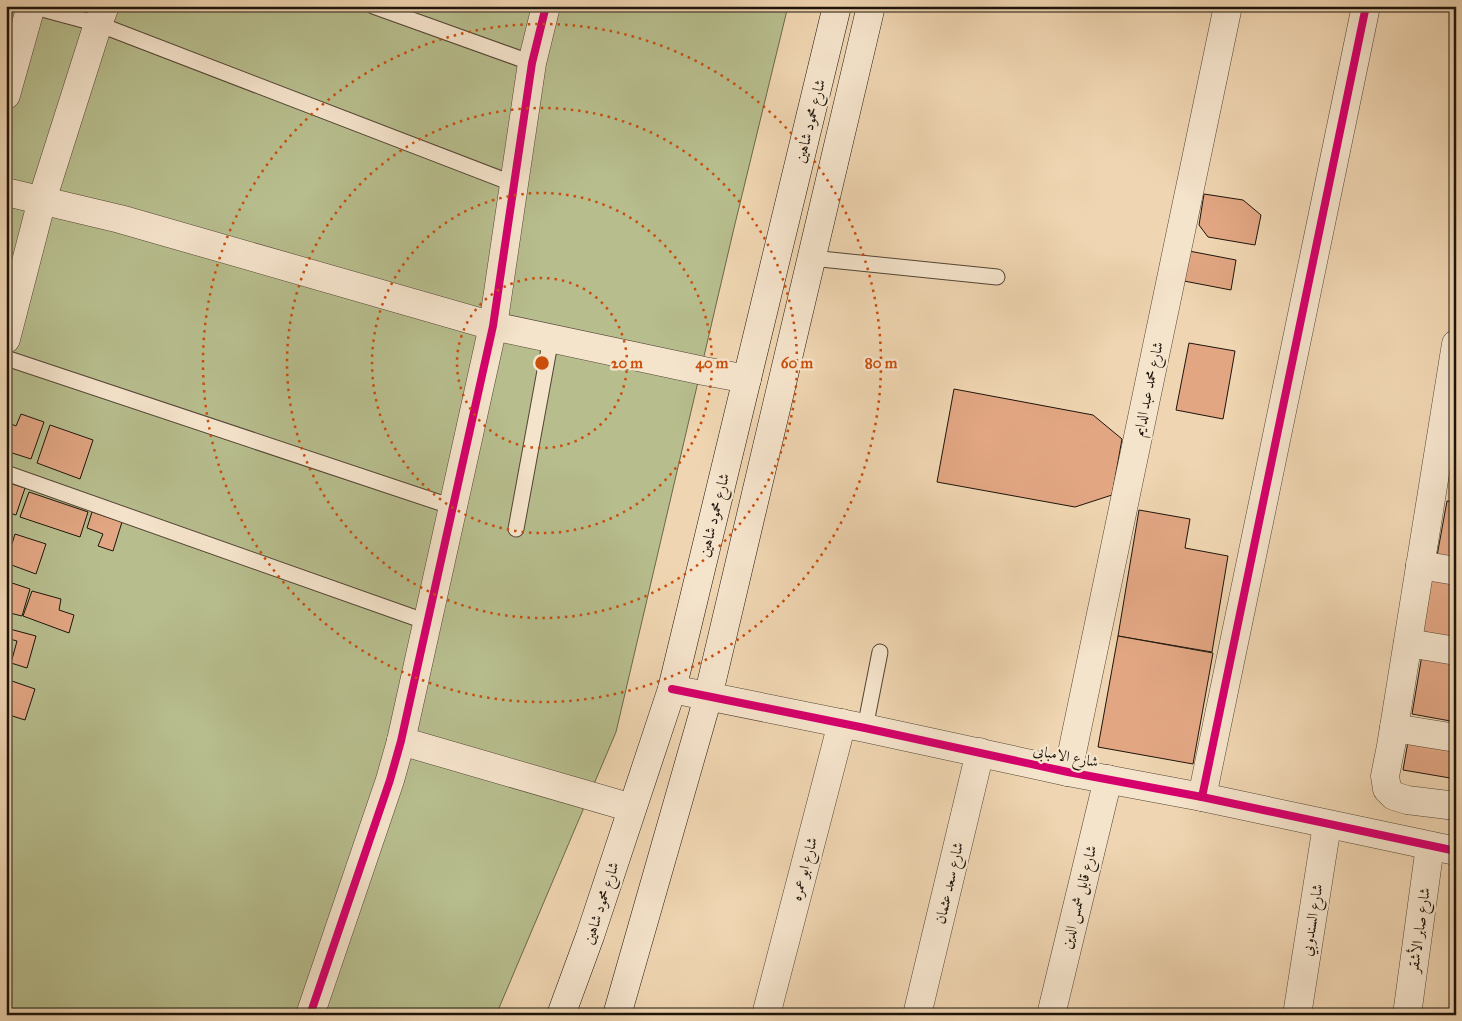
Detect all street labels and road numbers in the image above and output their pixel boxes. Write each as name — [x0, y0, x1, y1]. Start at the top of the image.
street label: شارع محمود شاهين — [791, 77, 833, 166]
street label: شارع محمد عبد الدايم — [1129, 340, 1171, 439]
street label: شارع محمود شاهين — [695, 471, 737, 560]
street label: شارع الامبابى — [1031, 741, 1100, 775]
street label: شارع ابو عمره — [787, 835, 825, 904]
street label: شارع سعد عثمان — [931, 840, 971, 927]
street label: شارع قابل شمس الدين — [1057, 843, 1104, 952]
street label: شارع محمود شاهين — [579, 860, 627, 948]
street label: شارع السندوبي — [1297, 883, 1331, 958]
street label: شارع صابر الأشقر — [1402, 886, 1438, 976]

